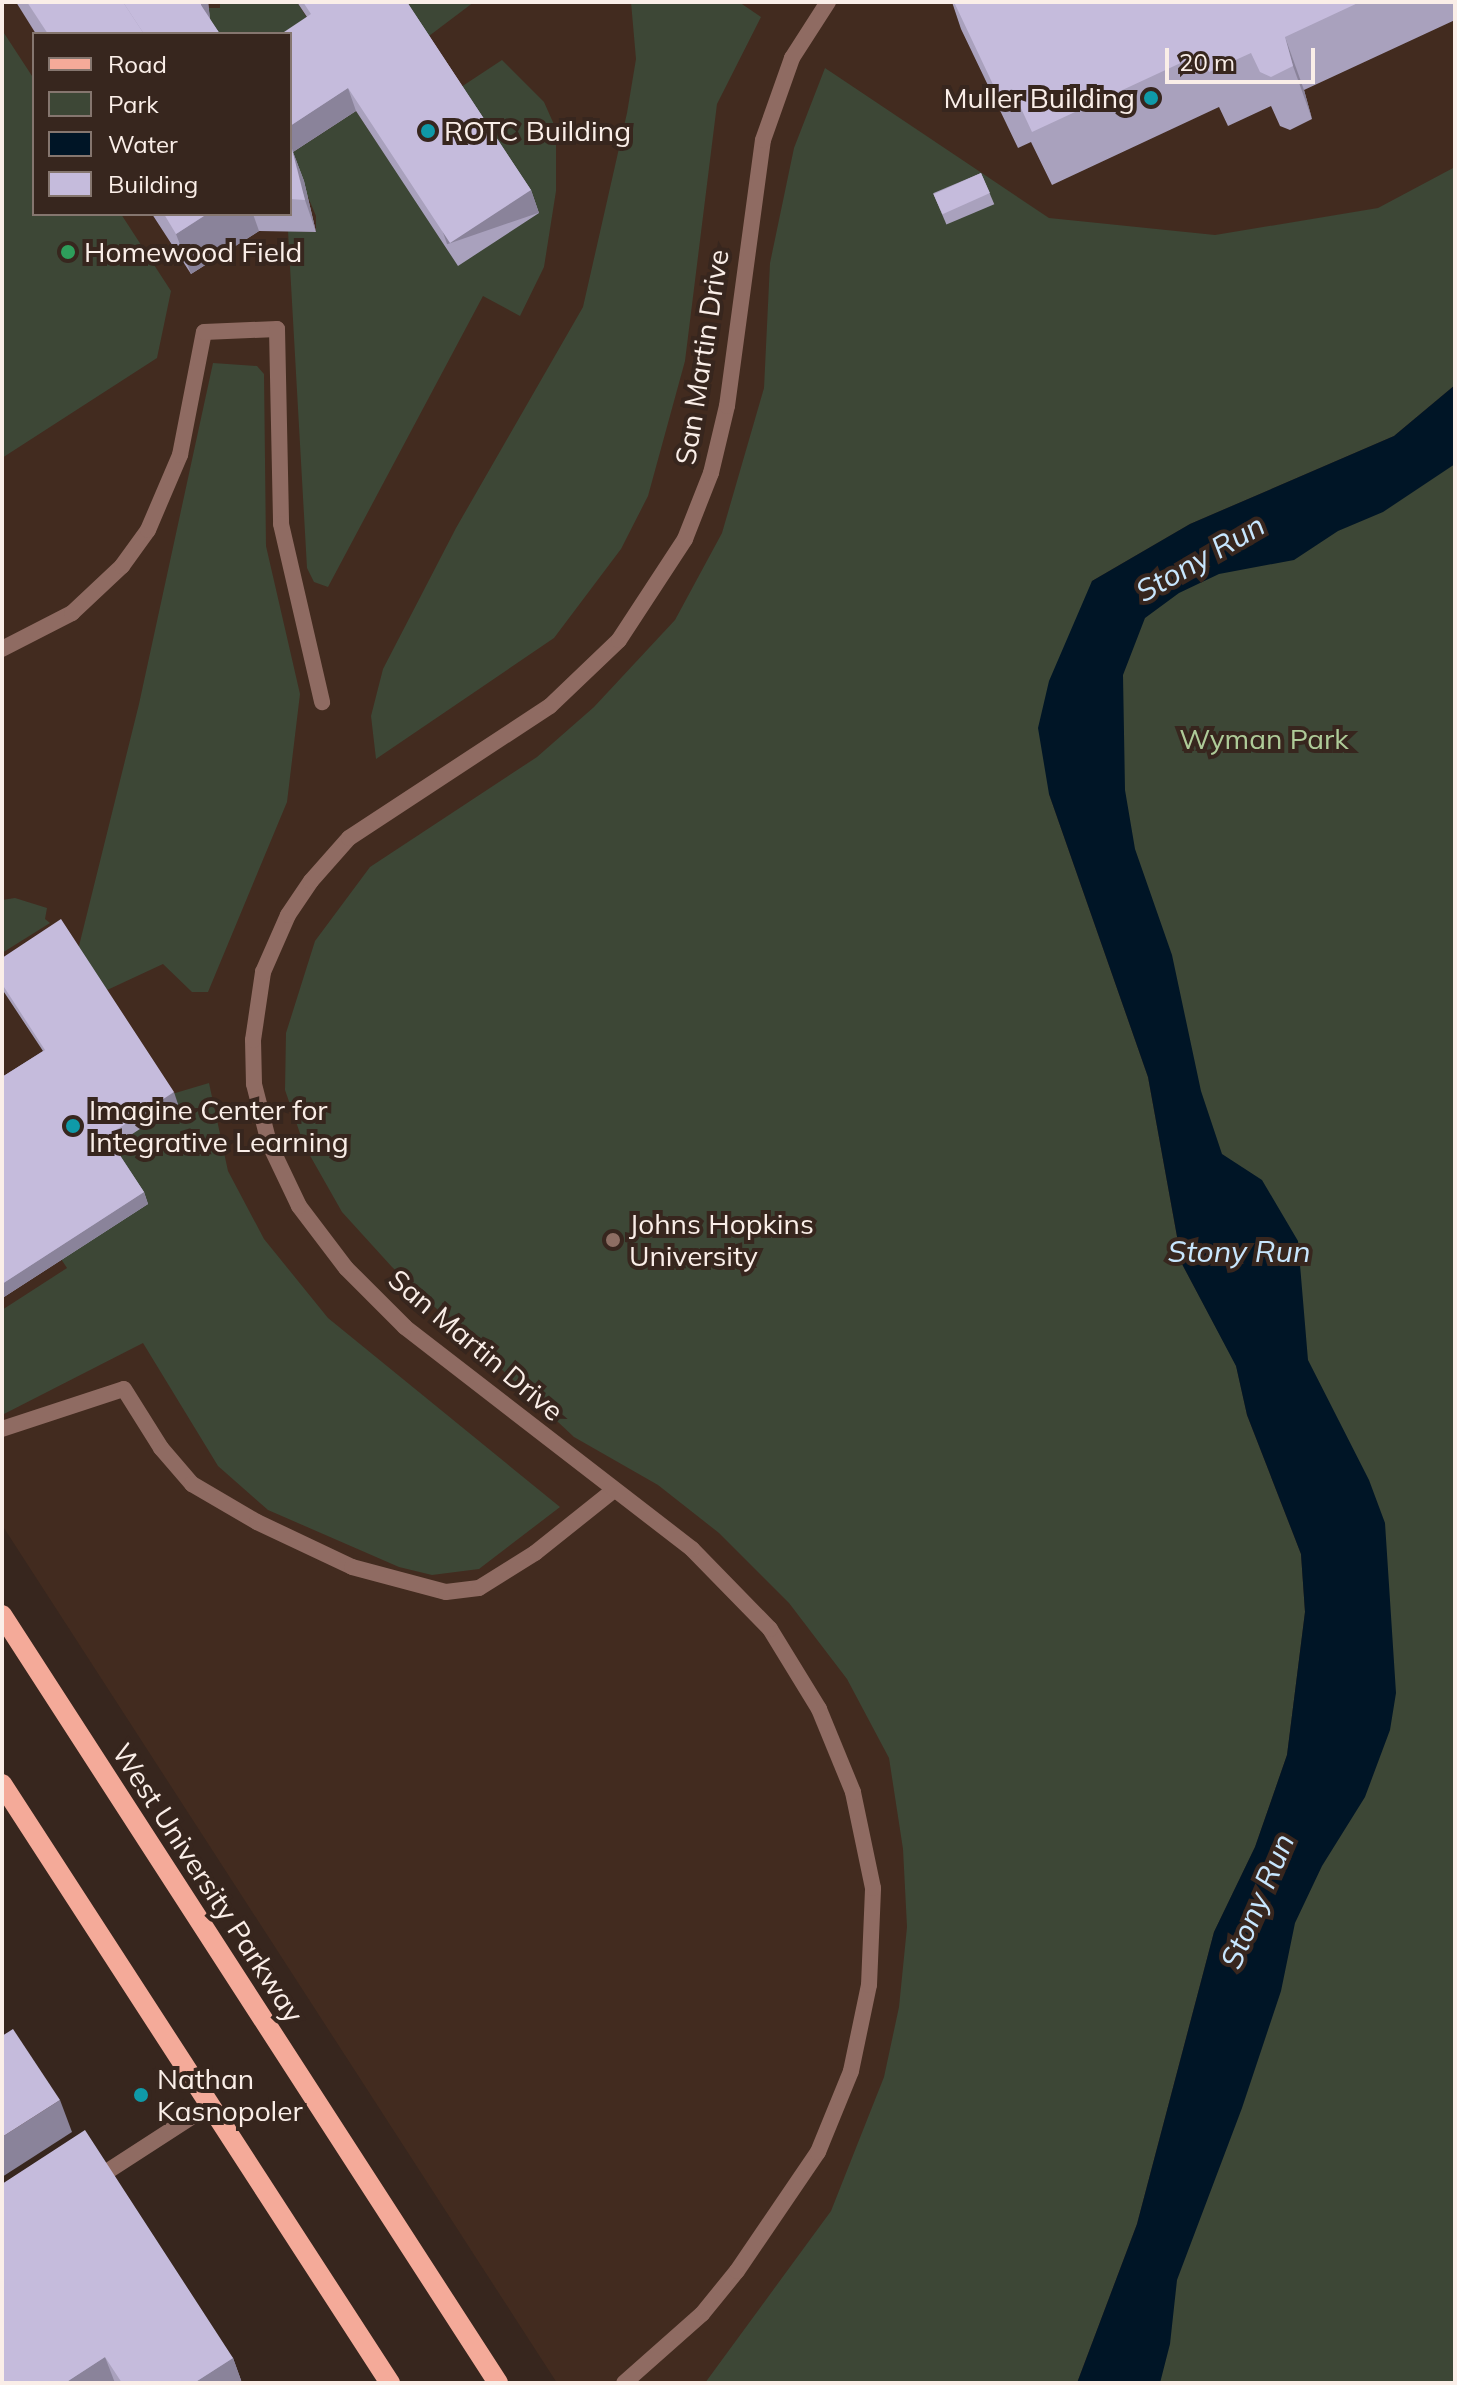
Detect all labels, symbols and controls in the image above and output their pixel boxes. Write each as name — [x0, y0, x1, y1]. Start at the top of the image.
legend — [32, 32, 292, 216]
scale bar — [1169, 32, 1319, 82]
text: 20 m — [1179, 47, 1235, 77]
text: Road — [108, 49, 167, 79]
place label: Muller Building — [944, 81, 1135, 115]
text: Park — [108, 89, 159, 119]
marker: Muller Building — [1142, 89, 1160, 107]
place label: ROTC Building — [444, 114, 631, 148]
marker: ROTC Building — [419, 122, 437, 140]
text: Water — [108, 129, 178, 159]
text: Building — [108, 169, 198, 199]
place label: Homewood Field — [84, 235, 302, 269]
marker: Homewood Field — [59, 243, 77, 261]
street label: San Martin Drive — [668, 247, 736, 467]
water label: Stony Run — [1129, 507, 1271, 609]
park label: Wyman Park — [1179, 722, 1349, 756]
place label: Imagine Center for Integrative Learning — [89, 1093, 349, 1159]
marker: Imagine Center for Integrative Learning — [64, 1117, 82, 1135]
place label: Johns Hopkins University — [629, 1207, 814, 1273]
marker: Johns Hopkins University — [604, 1231, 622, 1249]
water label: Stony Run — [1168, 1233, 1310, 1269]
street label: San Martin Drive — [382, 1262, 570, 1428]
street label: West University Parkway — [105, 1737, 311, 2029]
water label: Stony Run — [1213, 1828, 1301, 1974]
place label: Nathan Kasnopoler — [157, 2062, 303, 2128]
marker: Nathan Kasnopoler — [132, 2086, 150, 2104]

